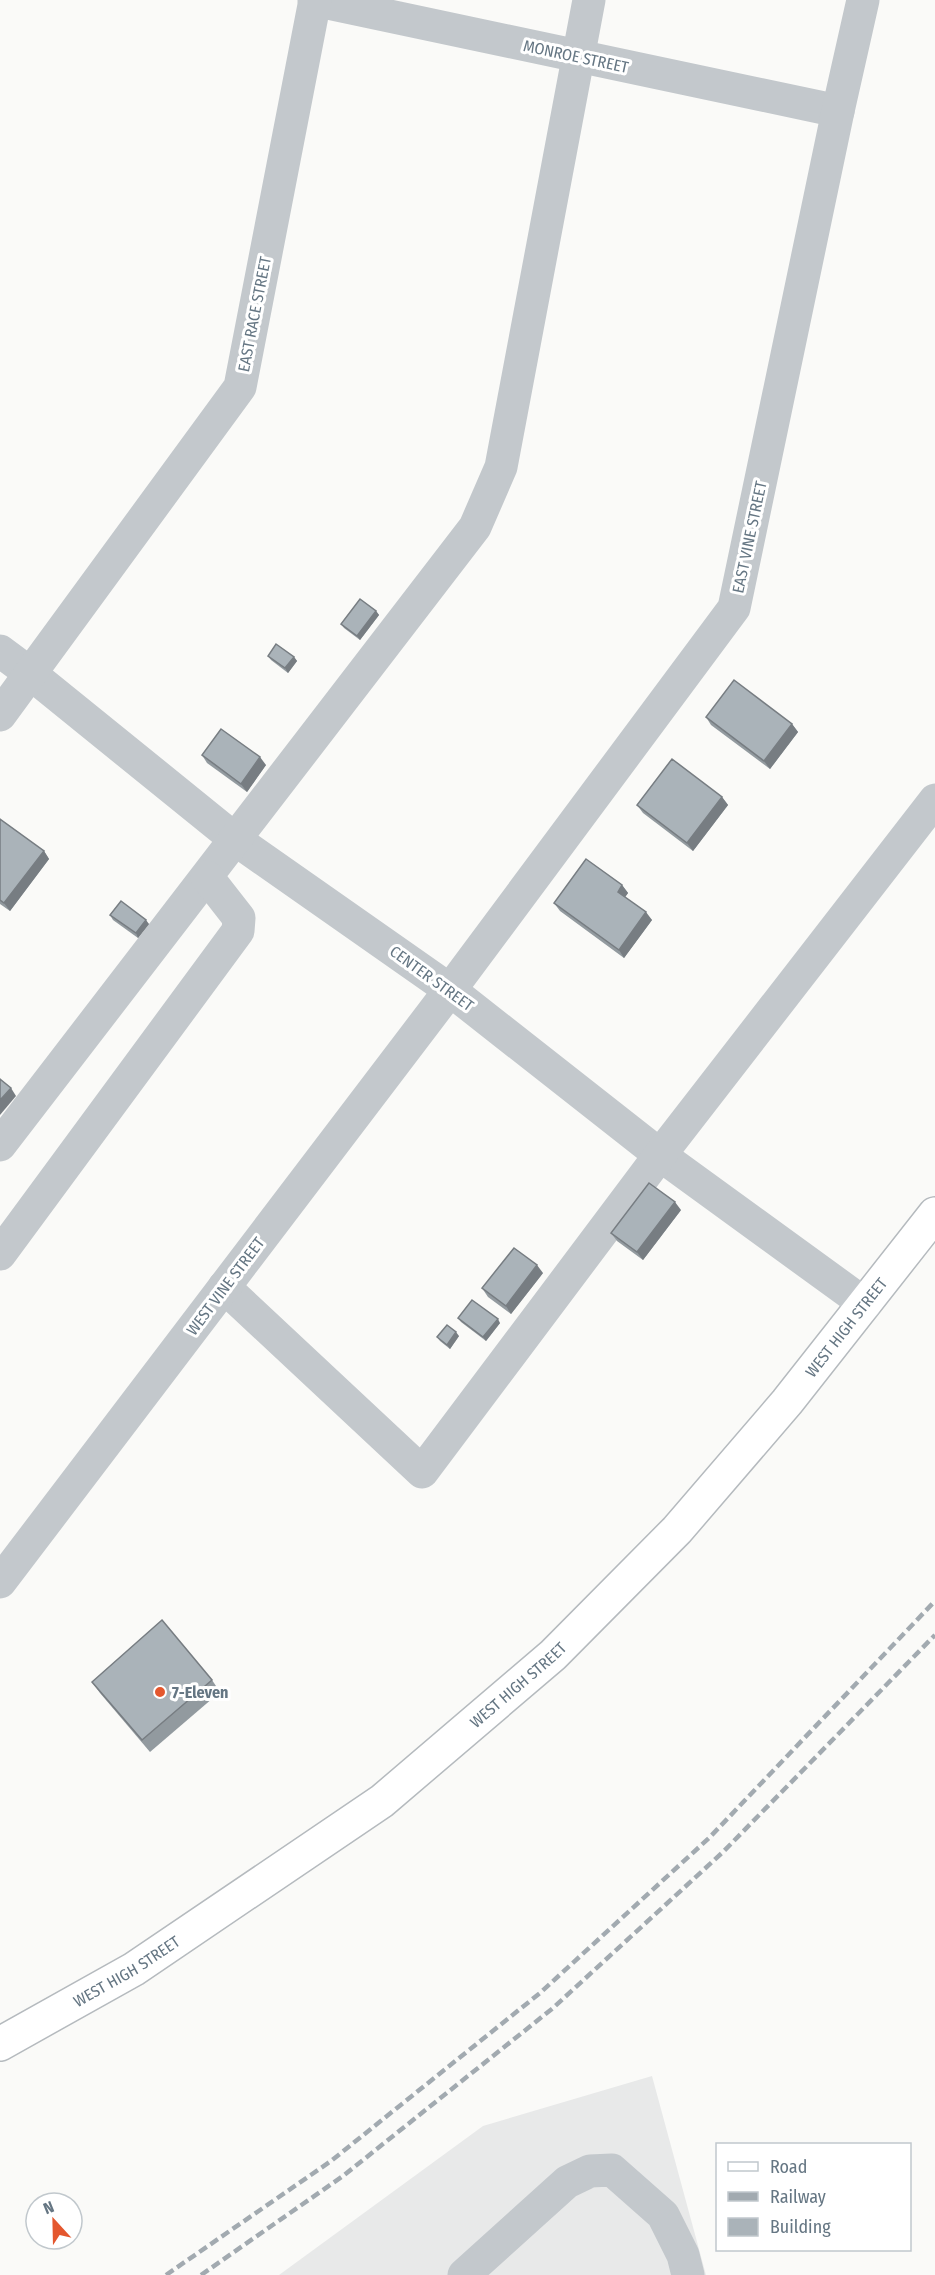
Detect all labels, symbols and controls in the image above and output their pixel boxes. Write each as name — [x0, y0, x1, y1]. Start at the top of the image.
street label: MONROE STREET — [522, 36, 631, 77]
street label: EAST RACE STREET — [234, 254, 275, 373]
street label: EAST VINE STREET — [728, 479, 771, 595]
street label: CENTER STREET — [386, 942, 478, 1015]
street label: WEST VINE STREET — [182, 1233, 269, 1339]
street label: WEST HIGH STREET — [801, 1274, 891, 1381]
street label: WEST HIGH STREET — [466, 1638, 571, 1732]
place label: 7-Eleven — [172, 1683, 228, 1702]
marker: 7-Eleven — [153, 1685, 167, 1699]
street label: WEST HIGH STREET — [70, 1932, 184, 2011]
legend — [716, 2143, 911, 2251]
text: Road — [770, 2156, 807, 2178]
text: Railway — [770, 2186, 826, 2208]
north arrow — [24, 2191, 84, 2251]
text: N — [41, 2197, 57, 2218]
text: Building — [770, 2216, 831, 2238]

